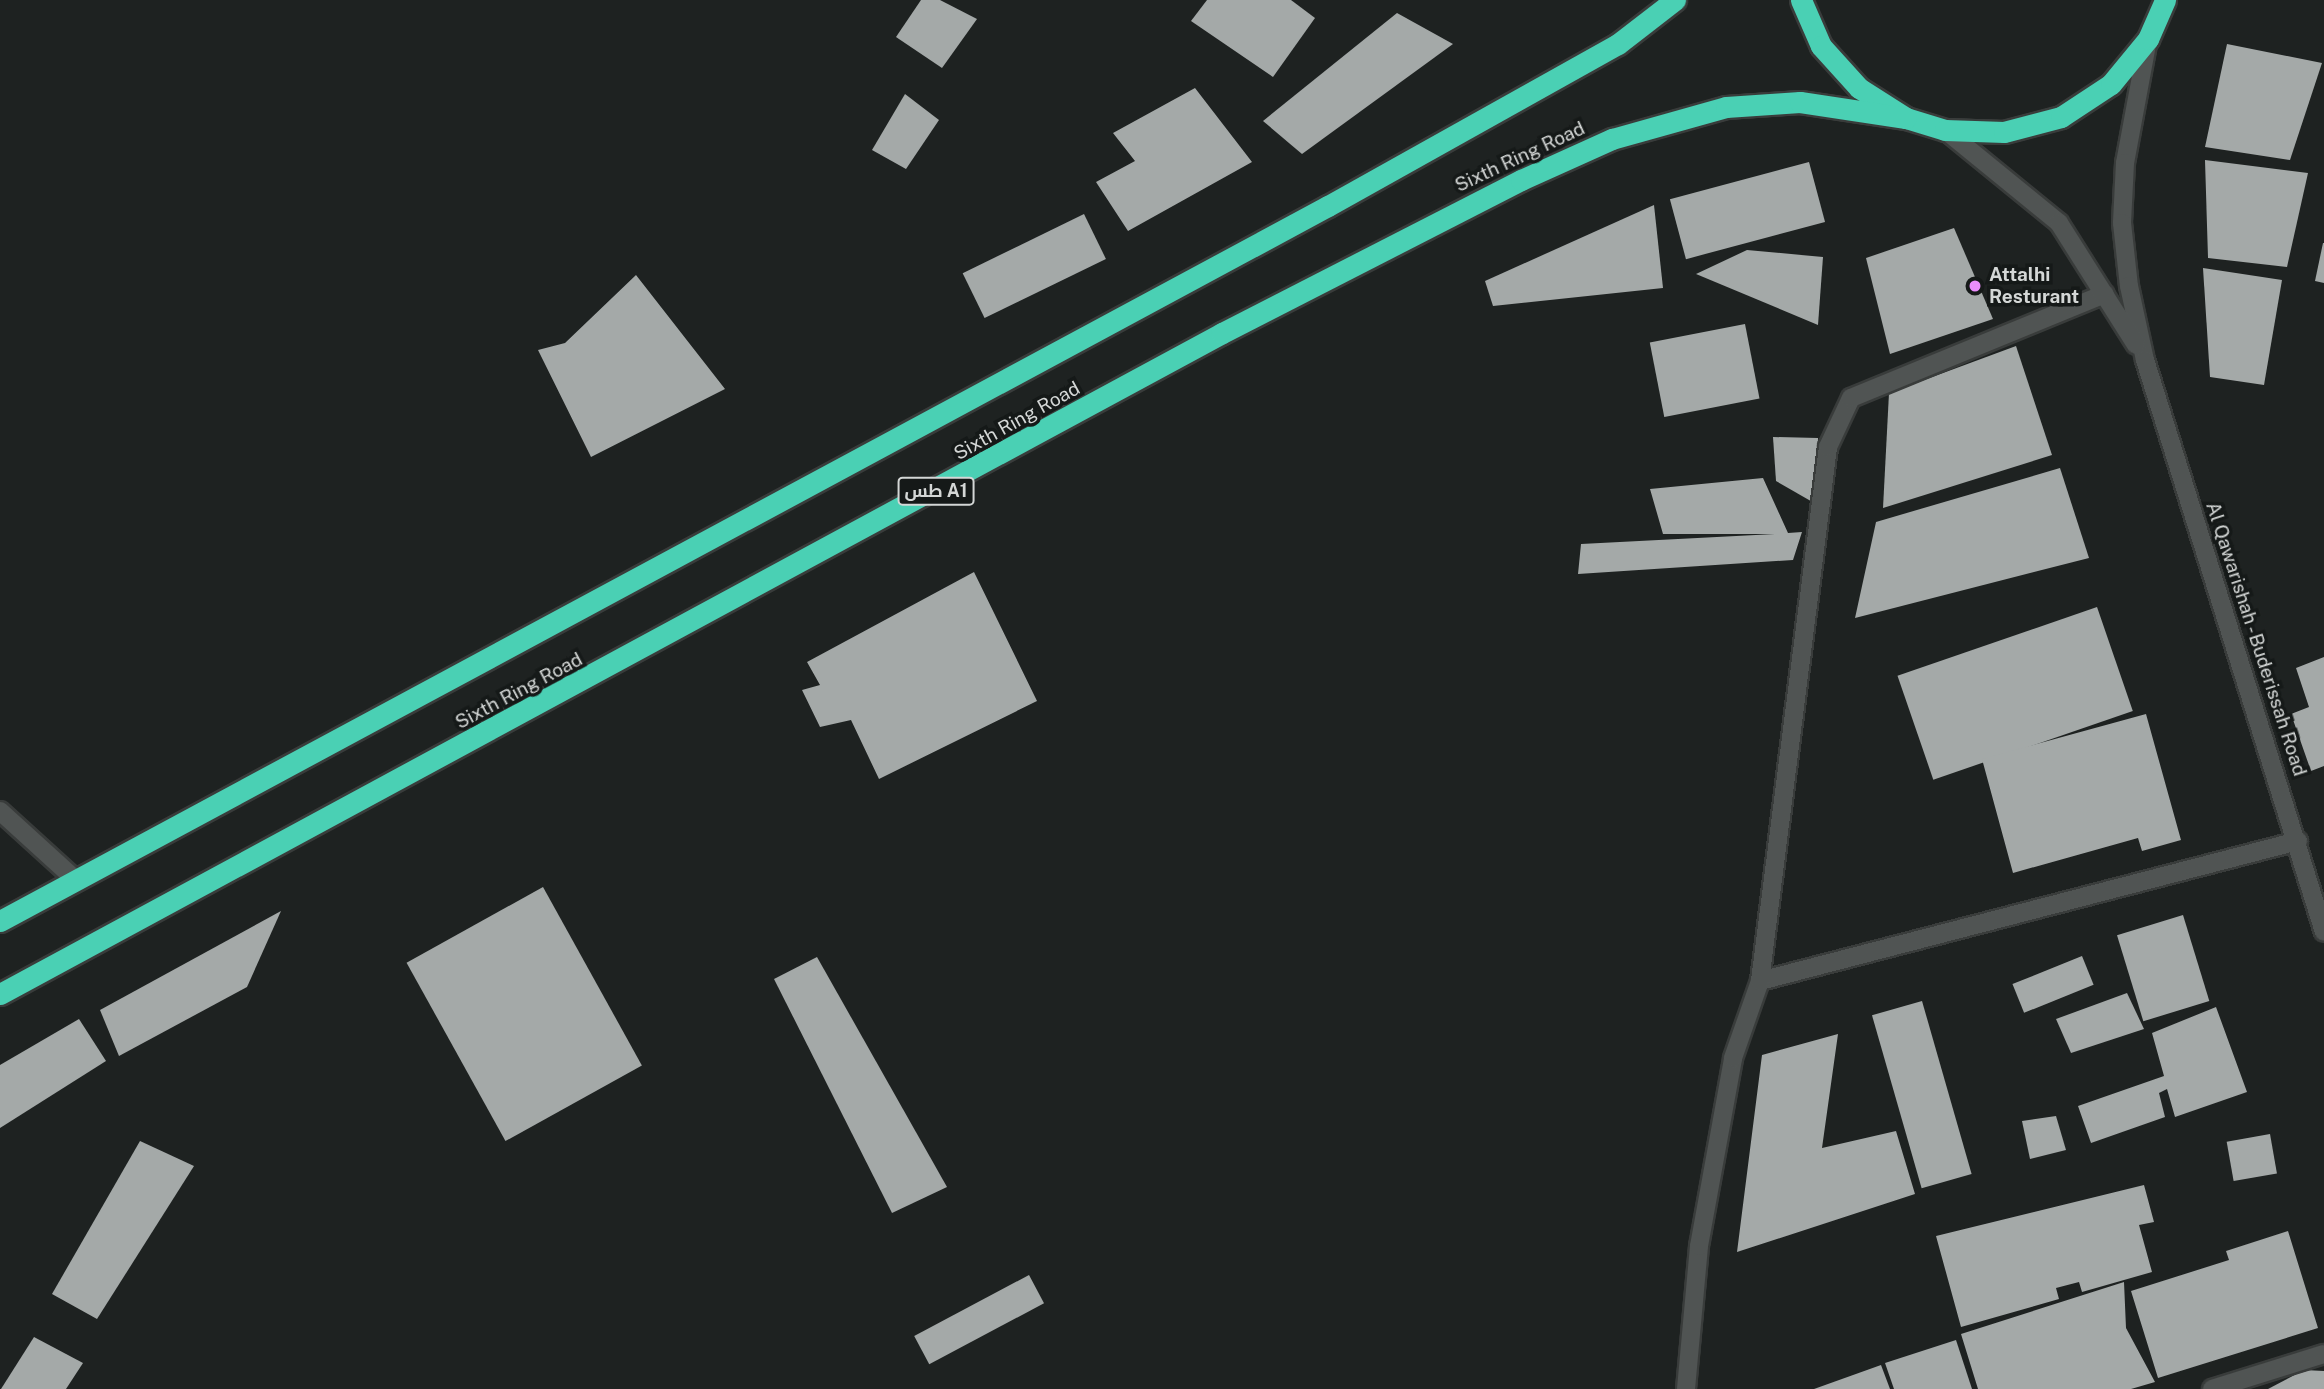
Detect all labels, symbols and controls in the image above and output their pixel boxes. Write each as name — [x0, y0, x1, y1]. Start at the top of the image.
street label: Sixth Ring Road — [1451, 117, 1589, 197]
place label: Attalhi Resturant — [1989, 264, 2079, 308]
marker: Attalhi Resturant — [1967, 278, 1983, 294]
street label: Sixth Ring Road — [950, 377, 1084, 465]
road number: طس A1 — [898, 476, 974, 505]
street label: Al Qawarishah - Buderissah Road — [2200, 497, 2312, 781]
street label: Sixth Ring Road — [452, 648, 586, 734]

